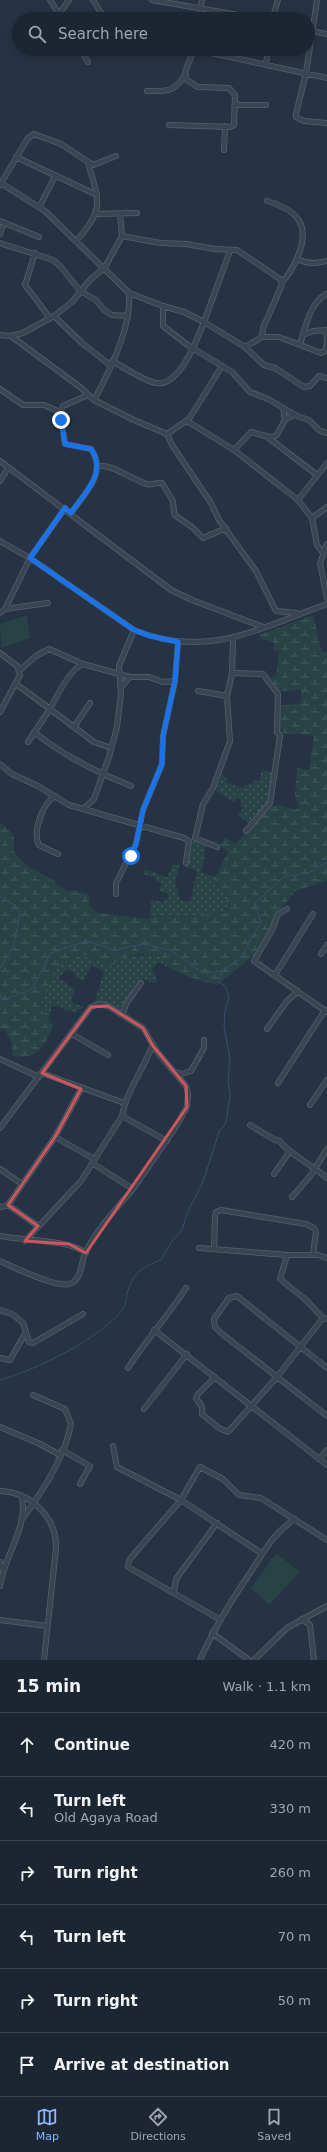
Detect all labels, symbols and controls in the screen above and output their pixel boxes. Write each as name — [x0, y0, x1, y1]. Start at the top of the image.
search box — [12, 12, 315, 56]
icon: search — [26, 23, 48, 45]
text: Search here — [58, 25, 148, 43]
route end — [52, 411, 70, 429]
route start — [122, 847, 140, 865]
text: 15 min — [16, 1676, 81, 1696]
text: Walk · 1.1 km — [222, 1679, 311, 1694]
icon: ahead — [16, 1734, 38, 1756]
text: Continue — [54, 1736, 130, 1754]
text: 420 m — [269, 1737, 311, 1752]
text: Turn left — [54, 1792, 126, 1810]
icon: left — [16, 1798, 38, 1820]
text: 330 m — [269, 1801, 311, 1816]
text: Old Agaya Road — [54, 1810, 158, 1825]
icon: right — [16, 1862, 38, 1884]
text: Turn right — [54, 1864, 138, 1882]
text: 260 m — [269, 1865, 311, 1880]
icon: left — [16, 1926, 38, 1948]
text: Turn left — [54, 1928, 126, 1946]
text: 70 m — [278, 1929, 311, 1944]
icon: right — [16, 1990, 38, 2012]
text: Turn right — [54, 1992, 138, 2010]
text: 50 m — [278, 1993, 311, 2008]
icon: arrive — [16, 2054, 38, 2076]
text: Arrive at destination — [54, 2056, 229, 2074]
tab: Map — [36, 2106, 59, 2143]
tab: Directions — [130, 2106, 186, 2143]
tab: Saved — [257, 2106, 291, 2143]

